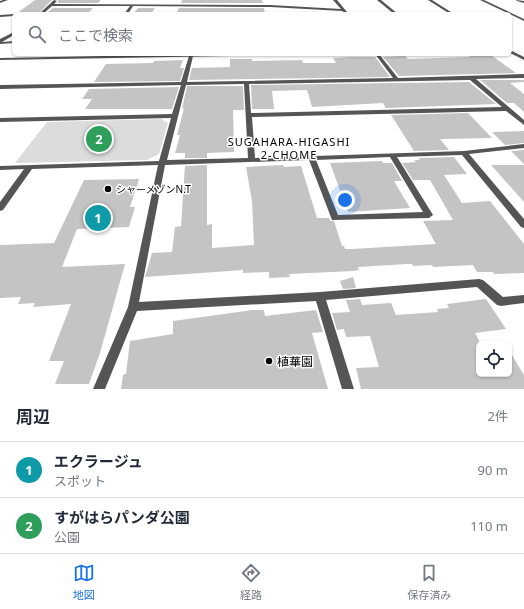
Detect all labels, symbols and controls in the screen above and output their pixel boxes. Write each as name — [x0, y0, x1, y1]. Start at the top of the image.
search box — [12, 12, 512, 56]
icon: search — [26, 23, 48, 45]
text: ここで検索 — [58, 25, 133, 45]
pin: 2 — [86, 124, 112, 154]
district label: SUGAHARA-HIGASHI 2-CHOME — [228, 134, 350, 162]
place label: シャーメゾンN.T — [116, 182, 191, 196]
marker: シャーメゾンN.T — [103, 184, 113, 194]
your location — [335, 190, 355, 210]
pin: 1 — [85, 203, 111, 233]
map controls — [476, 341, 512, 377]
button: locate — [476, 341, 512, 377]
place label: 植華園 — [277, 353, 313, 370]
marker: 植華園 — [264, 356, 274, 366]
text: 周辺 — [16, 405, 50, 428]
text: 2件 — [488, 407, 508, 425]
text: エクラージュ — [54, 451, 143, 471]
text: 1 — [25, 461, 33, 479]
text: 90 m — [478, 461, 508, 479]
text: スポット — [54, 472, 106, 490]
text: すがはらパンダ公園 — [54, 507, 190, 527]
text: 2 — [25, 517, 33, 535]
text: 110 m — [470, 517, 508, 535]
text: 公園 — [54, 528, 80, 546]
tab: 地図 — [73, 562, 95, 602]
tab: 経路 — [240, 562, 262, 602]
tab: 保存済み — [407, 562, 451, 602]

